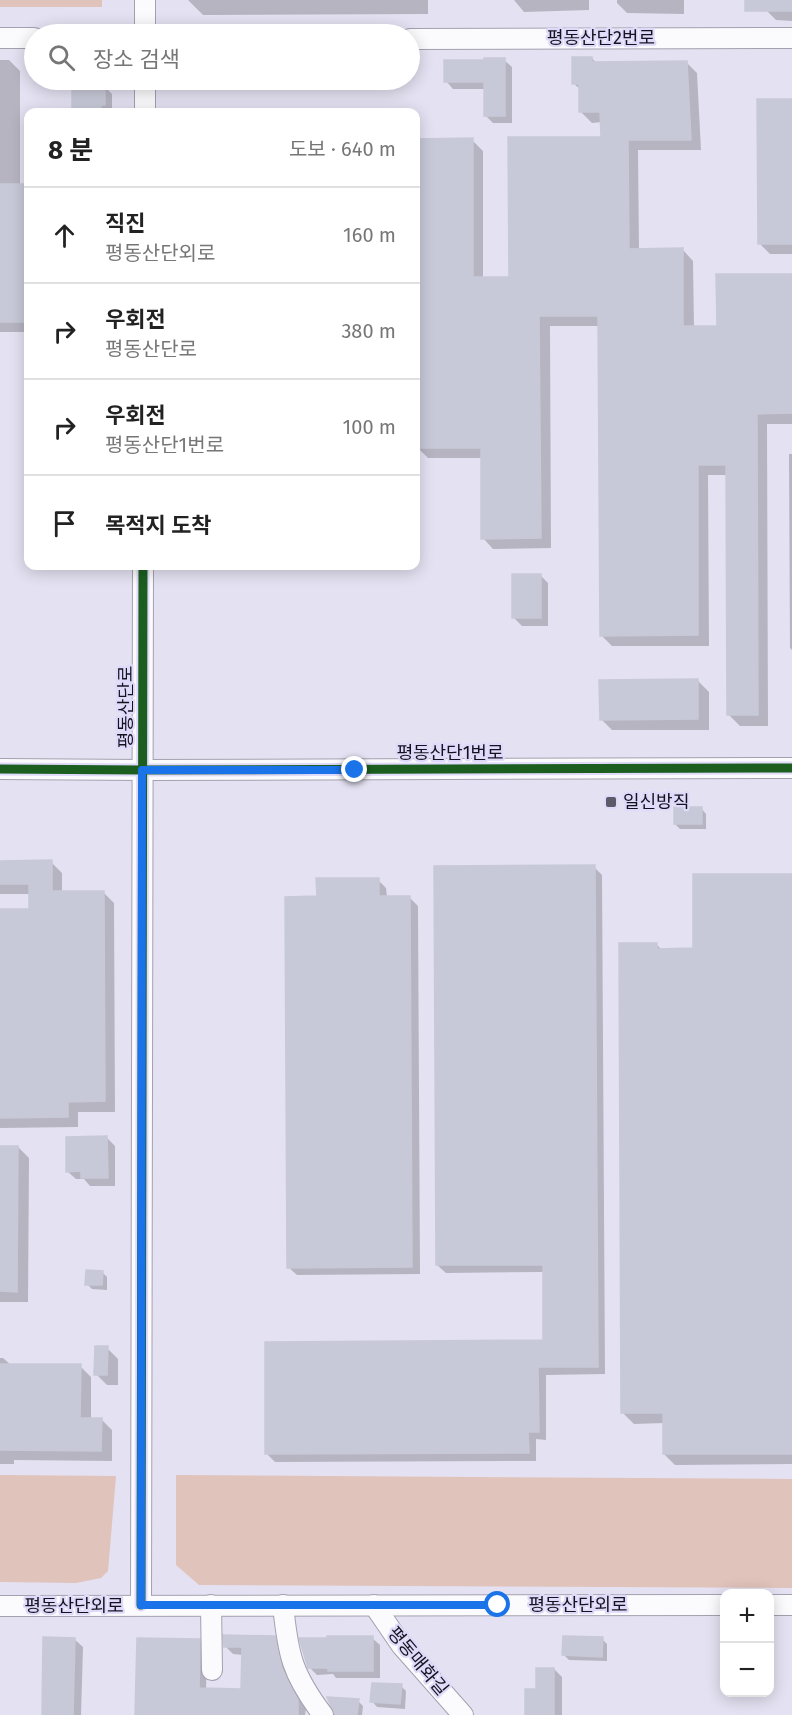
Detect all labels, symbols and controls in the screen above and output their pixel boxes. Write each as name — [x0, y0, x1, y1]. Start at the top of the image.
search box — [24, 24, 420, 90]
street label: 평동산단2번로 — [547, 27, 655, 49]
icon: search — [45, 41, 78, 74]
text: 장소 검색 — [93, 46, 180, 73]
text: 8 분 — [48, 135, 93, 166]
text: 도보 · 640 m — [289, 137, 396, 161]
text: 직진 — [105, 210, 145, 237]
icon: ahead — [48, 219, 81, 252]
text: 160 m — [343, 223, 396, 247]
text: 평동산단외로 — [105, 241, 215, 265]
text: 우회전 — [105, 306, 166, 333]
icon: right — [48, 315, 81, 348]
text: 380 m — [341, 319, 396, 343]
text: 평동산단로 — [105, 337, 197, 361]
text: 우회전 — [105, 402, 166, 429]
icon: right — [48, 411, 81, 444]
text: 100 m — [343, 415, 396, 439]
text: 평동산단1번로 — [105, 433, 224, 457]
icon: arrive — [48, 507, 81, 540]
text: 목적지 도착 — [105, 512, 211, 539]
street label: 평동산단로 — [115, 666, 137, 748]
street label: 평동산단1번로 — [396, 742, 504, 764]
route end — [341, 756, 367, 782]
place label: 일신방직 — [623, 791, 689, 813]
marker: 일신방직 — [604, 795, 618, 809]
map controls — [720, 1589, 774, 1697]
button: + — [720, 1589, 774, 1643]
route start — [484, 1591, 510, 1617]
street label: 평동산단외로 — [528, 1594, 628, 1616]
street label: 평동산단외로 — [24, 1595, 124, 1617]
street label: 평동매화길 — [383, 1622, 453, 1700]
button: − — [720, 1643, 774, 1697]

